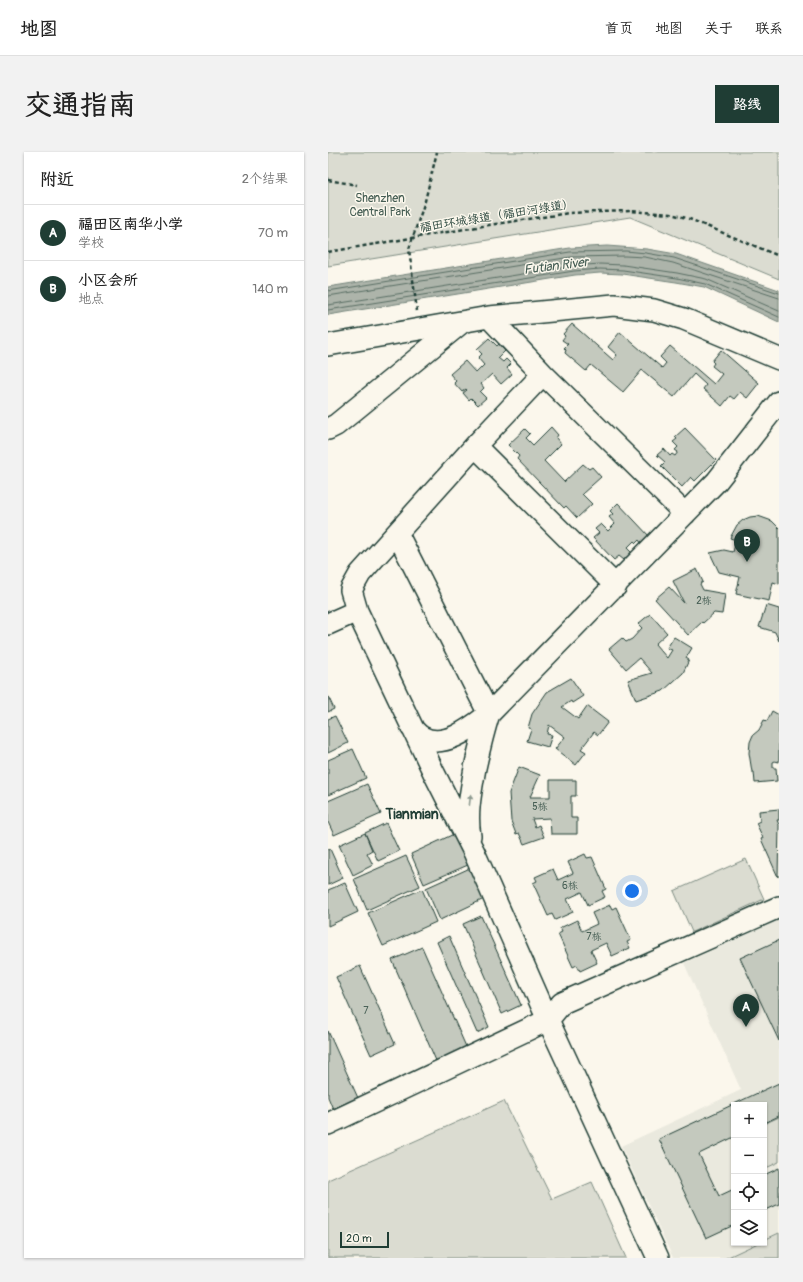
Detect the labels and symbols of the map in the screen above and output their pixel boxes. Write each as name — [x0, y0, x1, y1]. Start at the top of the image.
park label: Shenzhen Central Park — [350, 191, 410, 220]
street label: 福田环城绿道（福田河绿道） — [419, 196, 575, 236]
water label: Futian River — [523, 254, 592, 278]
pin: B — [734, 529, 760, 562]
house number: 2栋 — [696, 595, 712, 607]
one-way arrow — [466, 794, 473, 806]
house number: 5栋 — [532, 801, 548, 813]
district label: Tianmian — [384, 806, 439, 823]
house number: 6栋 — [562, 880, 578, 892]
your location — [622, 881, 642, 901]
house number: 7栋 — [586, 931, 602, 943]
pin: A — [733, 994, 759, 1027]
house number: 7 — [363, 1005, 369, 1017]
scale bar — [340, 1230, 389, 1249]

